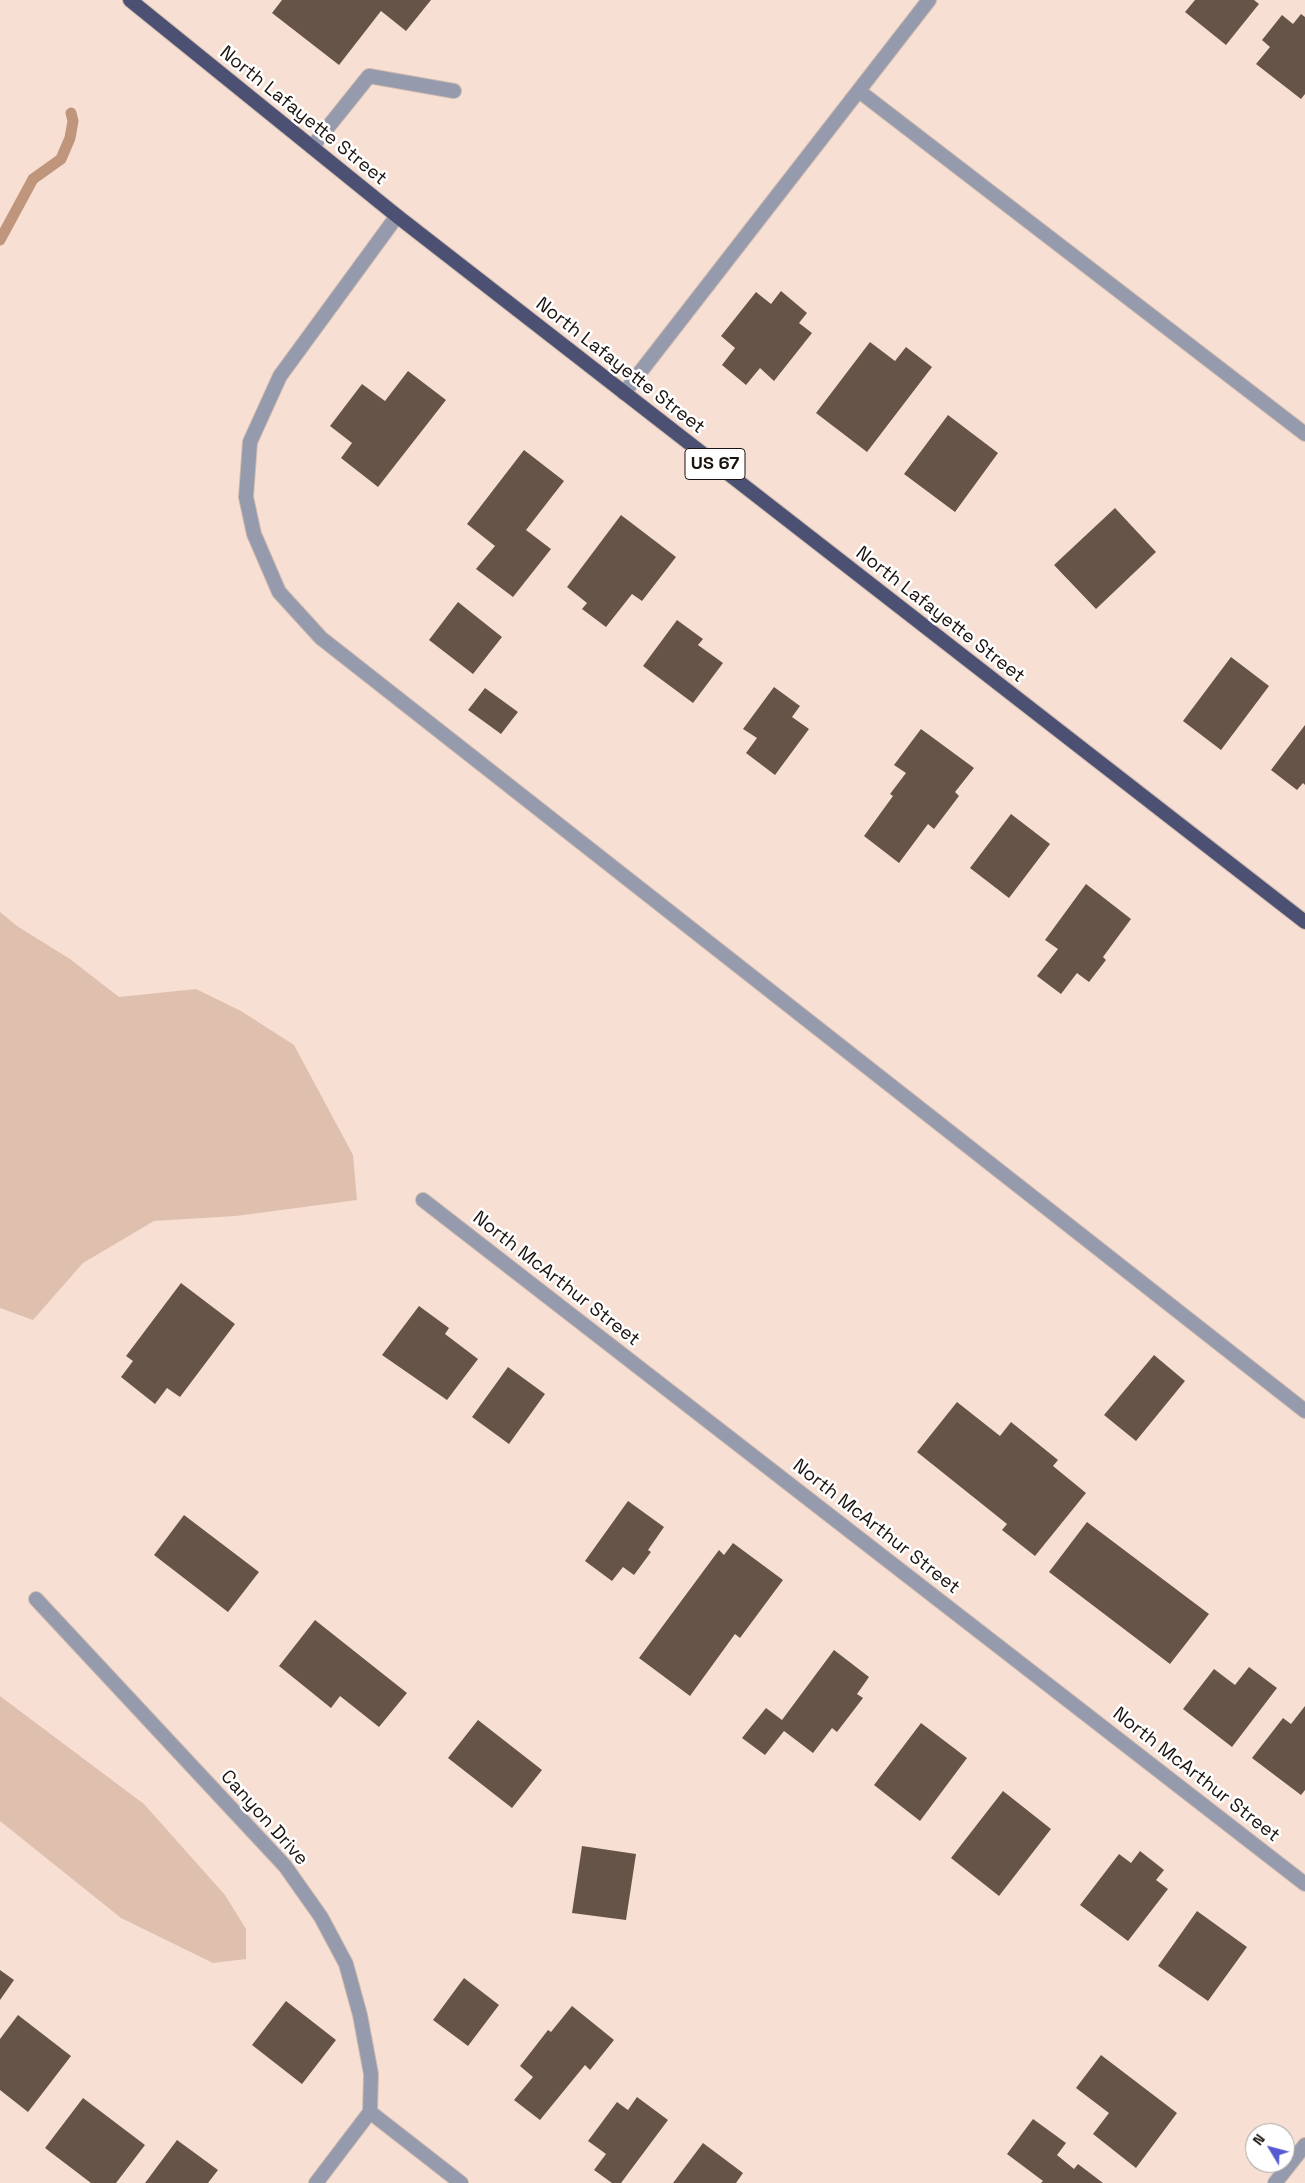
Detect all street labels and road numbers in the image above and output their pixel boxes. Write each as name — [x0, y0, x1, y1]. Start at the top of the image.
street label: North Lafayette Street — [215, 42, 391, 190]
street label: North Lafayette Street — [531, 293, 709, 439]
road number: US 67 — [685, 448, 745, 479]
street label: North Lafayette Street — [851, 542, 1029, 688]
street label: North McArthur Street — [468, 1207, 644, 1351]
street label: North McArthur Street — [788, 1455, 964, 1599]
street label: North McArthur Street — [1108, 1703, 1284, 1847]
street label: Canyon Drive — [215, 1766, 313, 1870]

